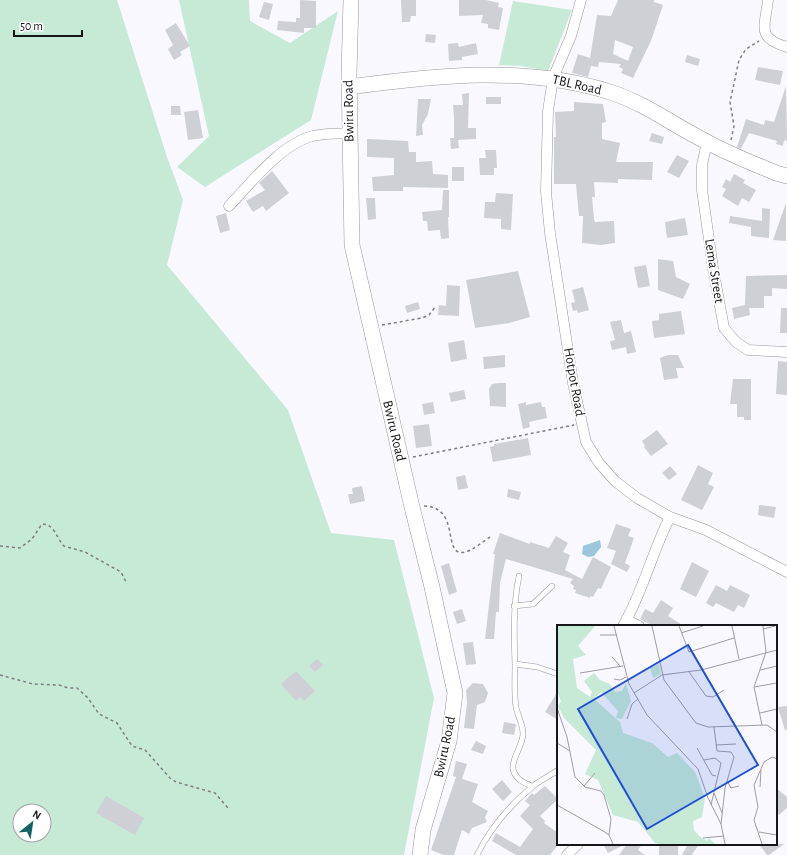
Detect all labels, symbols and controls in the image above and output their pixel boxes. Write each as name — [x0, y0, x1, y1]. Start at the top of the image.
scale bar — [14, 12, 82, 38]
text: 50 m — [20, 20, 43, 32]
street label: TBL Road — [551, 73, 603, 97]
street label: Bwiru Road — [341, 80, 357, 142]
street label: Lema Street — [702, 238, 726, 305]
street label: Hotpot Road — [561, 347, 587, 417]
street label: Bwiru Road — [380, 399, 408, 463]
inset map — [557, 625, 777, 845]
street label: Bwiru Road — [432, 715, 458, 779]
north arrow — [12, 803, 52, 843]
text: N — [31, 808, 43, 821]

